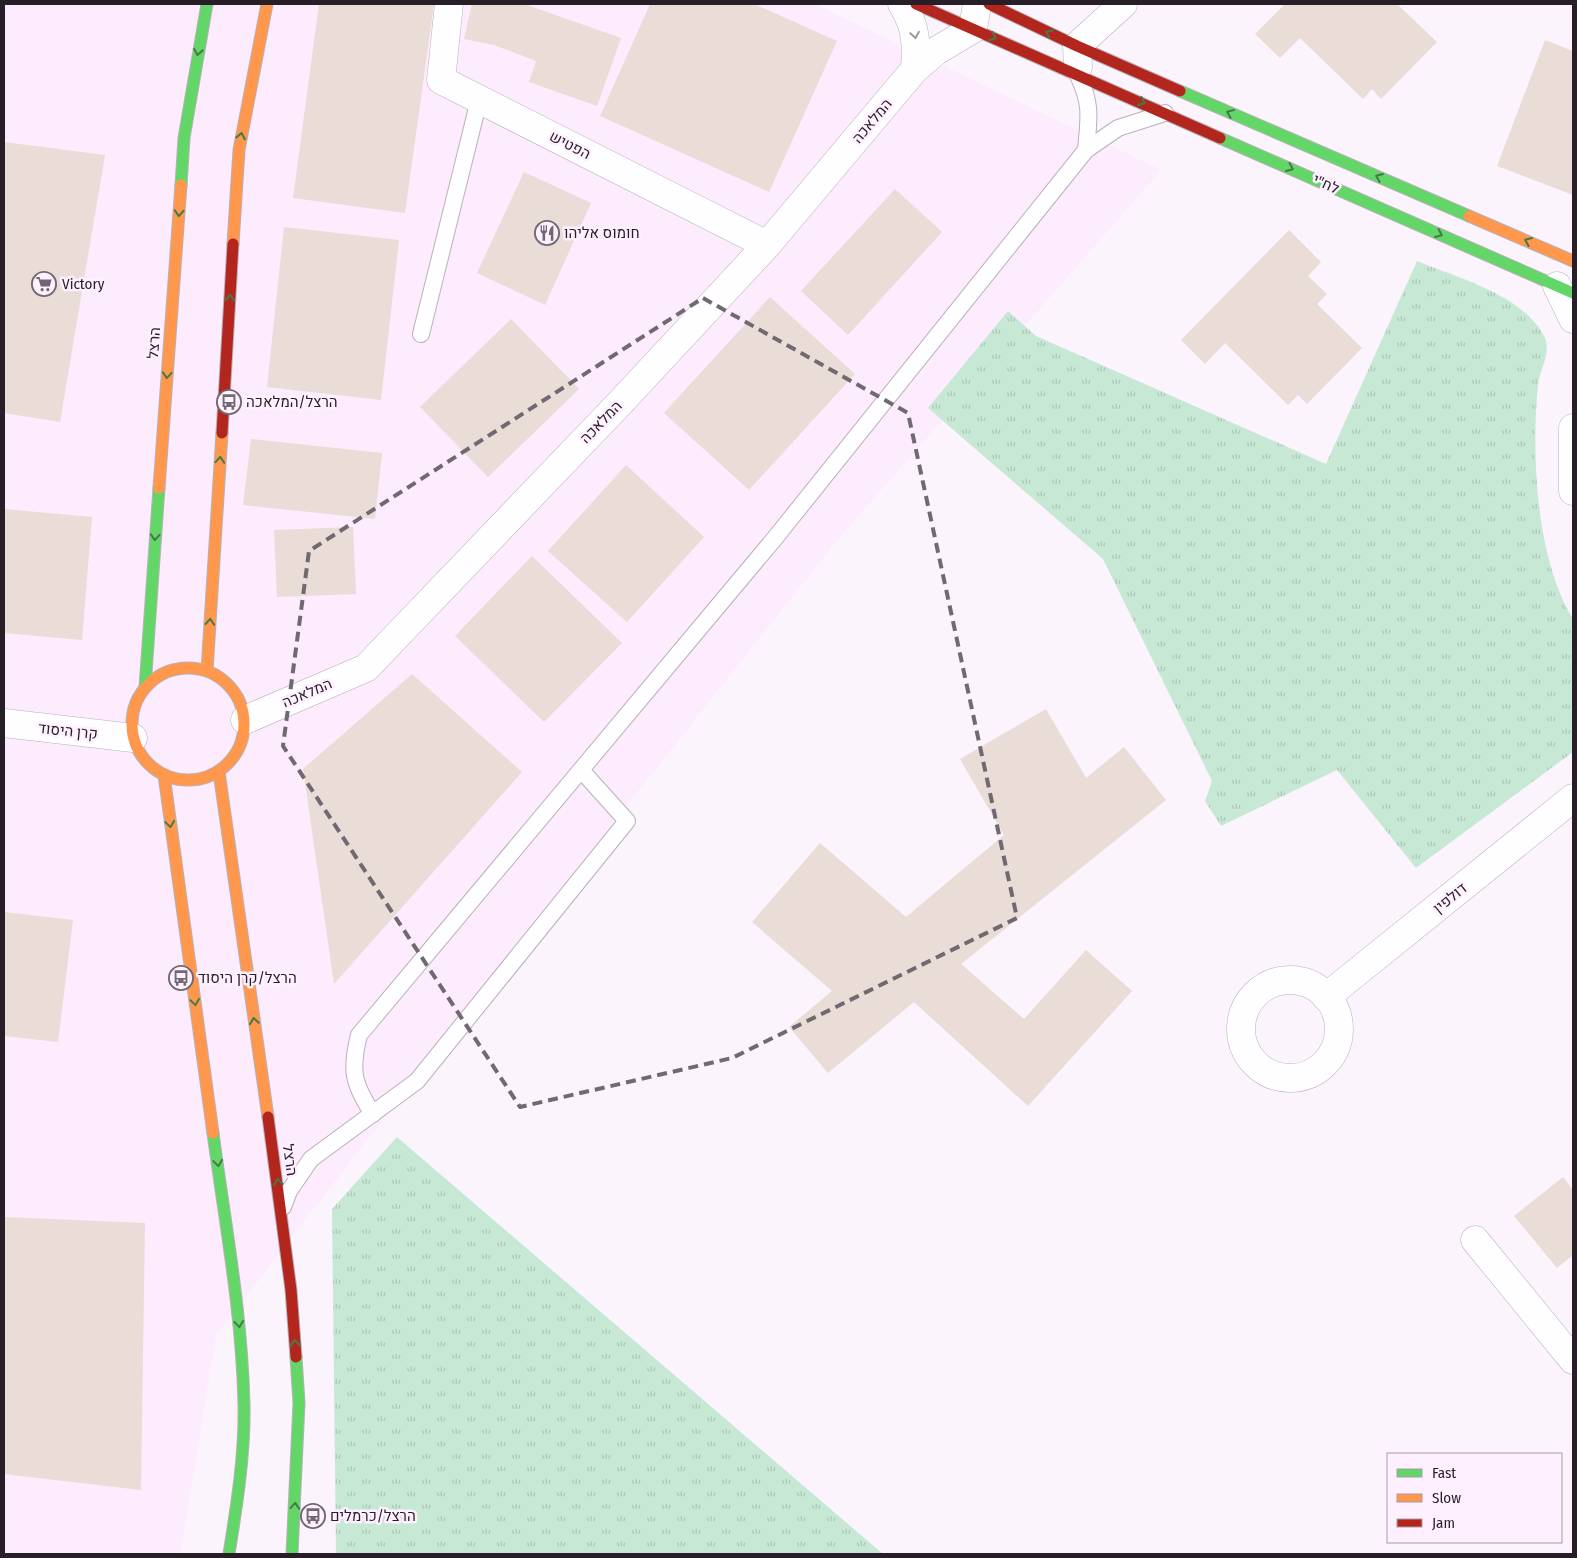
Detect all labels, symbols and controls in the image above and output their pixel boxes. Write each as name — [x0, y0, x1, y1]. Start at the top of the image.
one-way arrow — [1046, 29, 1055, 39]
one-way arrow — [910, 31, 920, 40]
one-way arrow — [988, 31, 997, 42]
one-way arrow — [194, 47, 204, 56]
street label: המלאכה — [848, 95, 896, 147]
one-way arrow — [1137, 96, 1146, 107]
one-way arrow — [1226, 108, 1235, 119]
street label: הפטיש — [546, 127, 594, 163]
one-way arrow — [236, 131, 246, 140]
one-way arrow — [1285, 162, 1294, 172]
street label: לח"י — [1310, 170, 1342, 198]
one-way arrow — [1375, 173, 1384, 184]
one-way arrow — [173, 209, 184, 217]
restaurant icon: חומוס אליהו — [534, 220, 560, 246]
place label: חומוס אליהו — [564, 224, 640, 242]
one-way arrow — [1434, 227, 1443, 238]
one-way arrow — [1525, 237, 1533, 247]
supermarket icon: Victory — [31, 271, 57, 297]
place label: Victory — [62, 275, 105, 293]
one-way arrow — [224, 293, 235, 301]
street label: הרצל — [144, 326, 164, 360]
one-way arrow — [162, 371, 173, 379]
bus stop icon: הרצל/המלאכה — [216, 389, 242, 415]
place label: הרצל/המלאכה — [246, 393, 338, 411]
street label: המלאכה — [576, 397, 626, 447]
one-way arrow — [214, 456, 225, 464]
one-way arrow — [150, 533, 161, 541]
one-way arrow — [204, 618, 215, 626]
street label: המלאכה — [279, 674, 335, 712]
street label: קרן היסוד — [37, 719, 99, 743]
one-way arrow — [165, 819, 175, 828]
street label: דולפין — [1429, 879, 1471, 917]
bus stop icon: הרצל/קרן היסוד — [168, 965, 194, 991]
place label: הרצל/קרן היסוד — [198, 969, 297, 987]
one-way arrow — [190, 998, 200, 1006]
one-way arrow — [249, 1017, 259, 1025]
street label: הרצל — [279, 1143, 301, 1177]
one-way arrow — [212, 1159, 223, 1167]
one-way arrow — [273, 1178, 283, 1186]
one-way arrow — [233, 1320, 244, 1328]
one-way arrow — [289, 1339, 300, 1347]
legend — [1387, 1453, 1562, 1543]
text: Fast — [1432, 1464, 1456, 1482]
text: Slow — [1432, 1489, 1461, 1507]
one-way arrow — [290, 1501, 301, 1509]
bus stop icon: הרצל/כרמלים — [300, 1503, 326, 1529]
place label: הרצל/כרמלים — [330, 1507, 416, 1525]
text: Jam — [1432, 1514, 1455, 1532]

